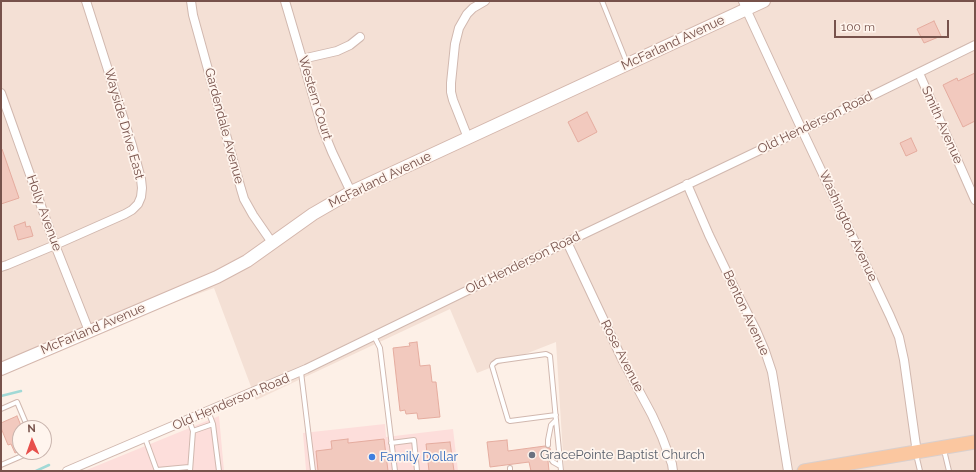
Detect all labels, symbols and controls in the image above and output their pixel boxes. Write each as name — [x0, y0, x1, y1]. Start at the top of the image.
street label: McFarland Avenue — [619, 12, 727, 74]
scale bar — [836, 12, 951, 38]
text: 100 m — [841, 20, 875, 34]
street label: Western Court — [295, 54, 335, 142]
street label: Gardendale Avenue — [201, 66, 247, 186]
street label: Wayside Drive East — [101, 67, 147, 181]
street label: Smith Avenue — [918, 84, 966, 166]
street label: Old Henderson Road — [755, 88, 875, 158]
street label: McFarland Avenue — [326, 148, 434, 212]
street label: Washington Avenue — [815, 168, 881, 284]
street label: Holly Avenue — [23, 173, 65, 253]
street label: Old Henderson Road — [463, 228, 583, 298]
street label: Benton Avenue — [719, 268, 773, 358]
street label: McFarland Avenue — [38, 300, 148, 358]
street label: Rose Avenue — [597, 317, 647, 395]
street label: Old Henderson Road — [170, 370, 292, 434]
north arrow — [12, 420, 52, 460]
text: N — [27, 422, 36, 435]
place label: GracePointe Baptist Church — [540, 447, 705, 463]
place label: Family Dollar — [380, 449, 458, 465]
marker: GracePointe Baptist Church — [527, 450, 537, 460]
marker: Family Dollar — [367, 452, 377, 462]

